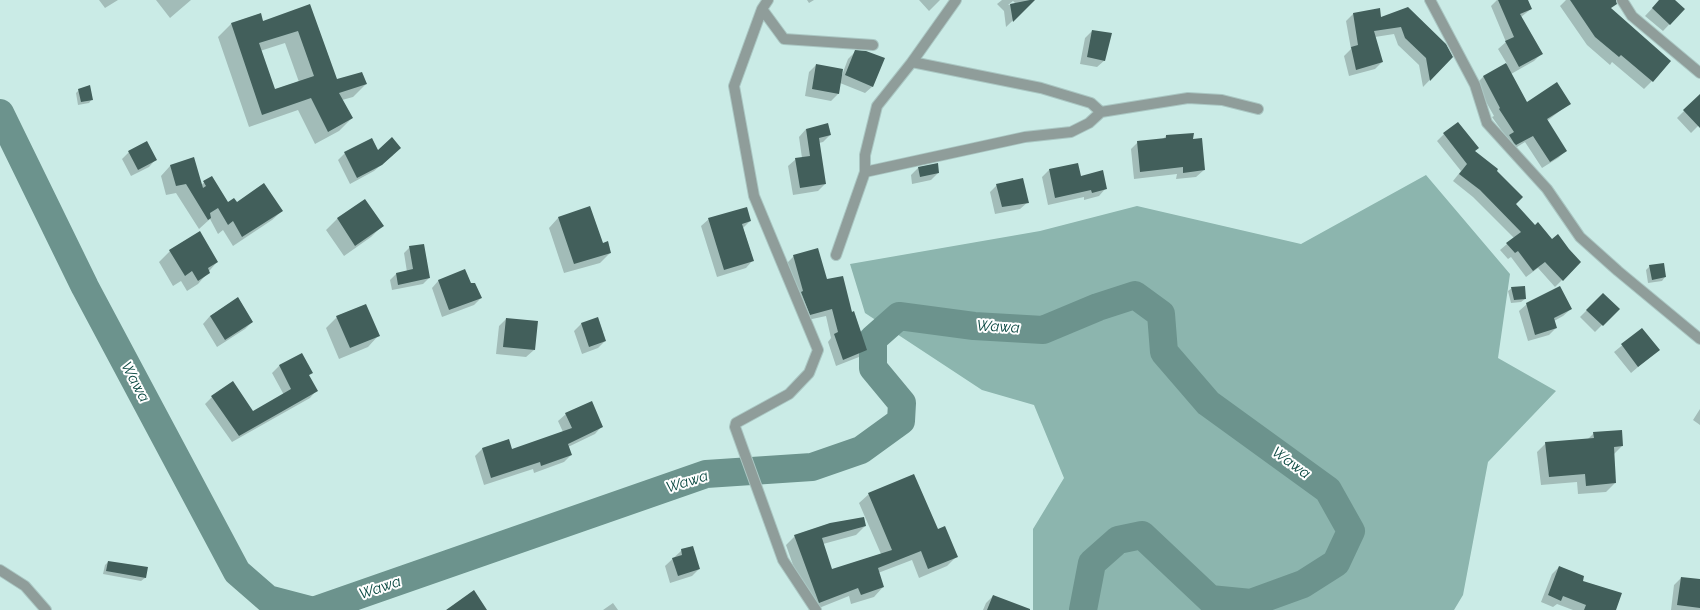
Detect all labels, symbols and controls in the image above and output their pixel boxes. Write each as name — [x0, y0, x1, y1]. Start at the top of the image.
water label: Wawa — [976, 317, 1020, 337]
water label: Wawa — [117, 359, 153, 405]
water label: Wawa — [1268, 443, 1314, 483]
water label: Wawa — [664, 467, 710, 497]
water label: Wawa — [357, 572, 403, 604]

